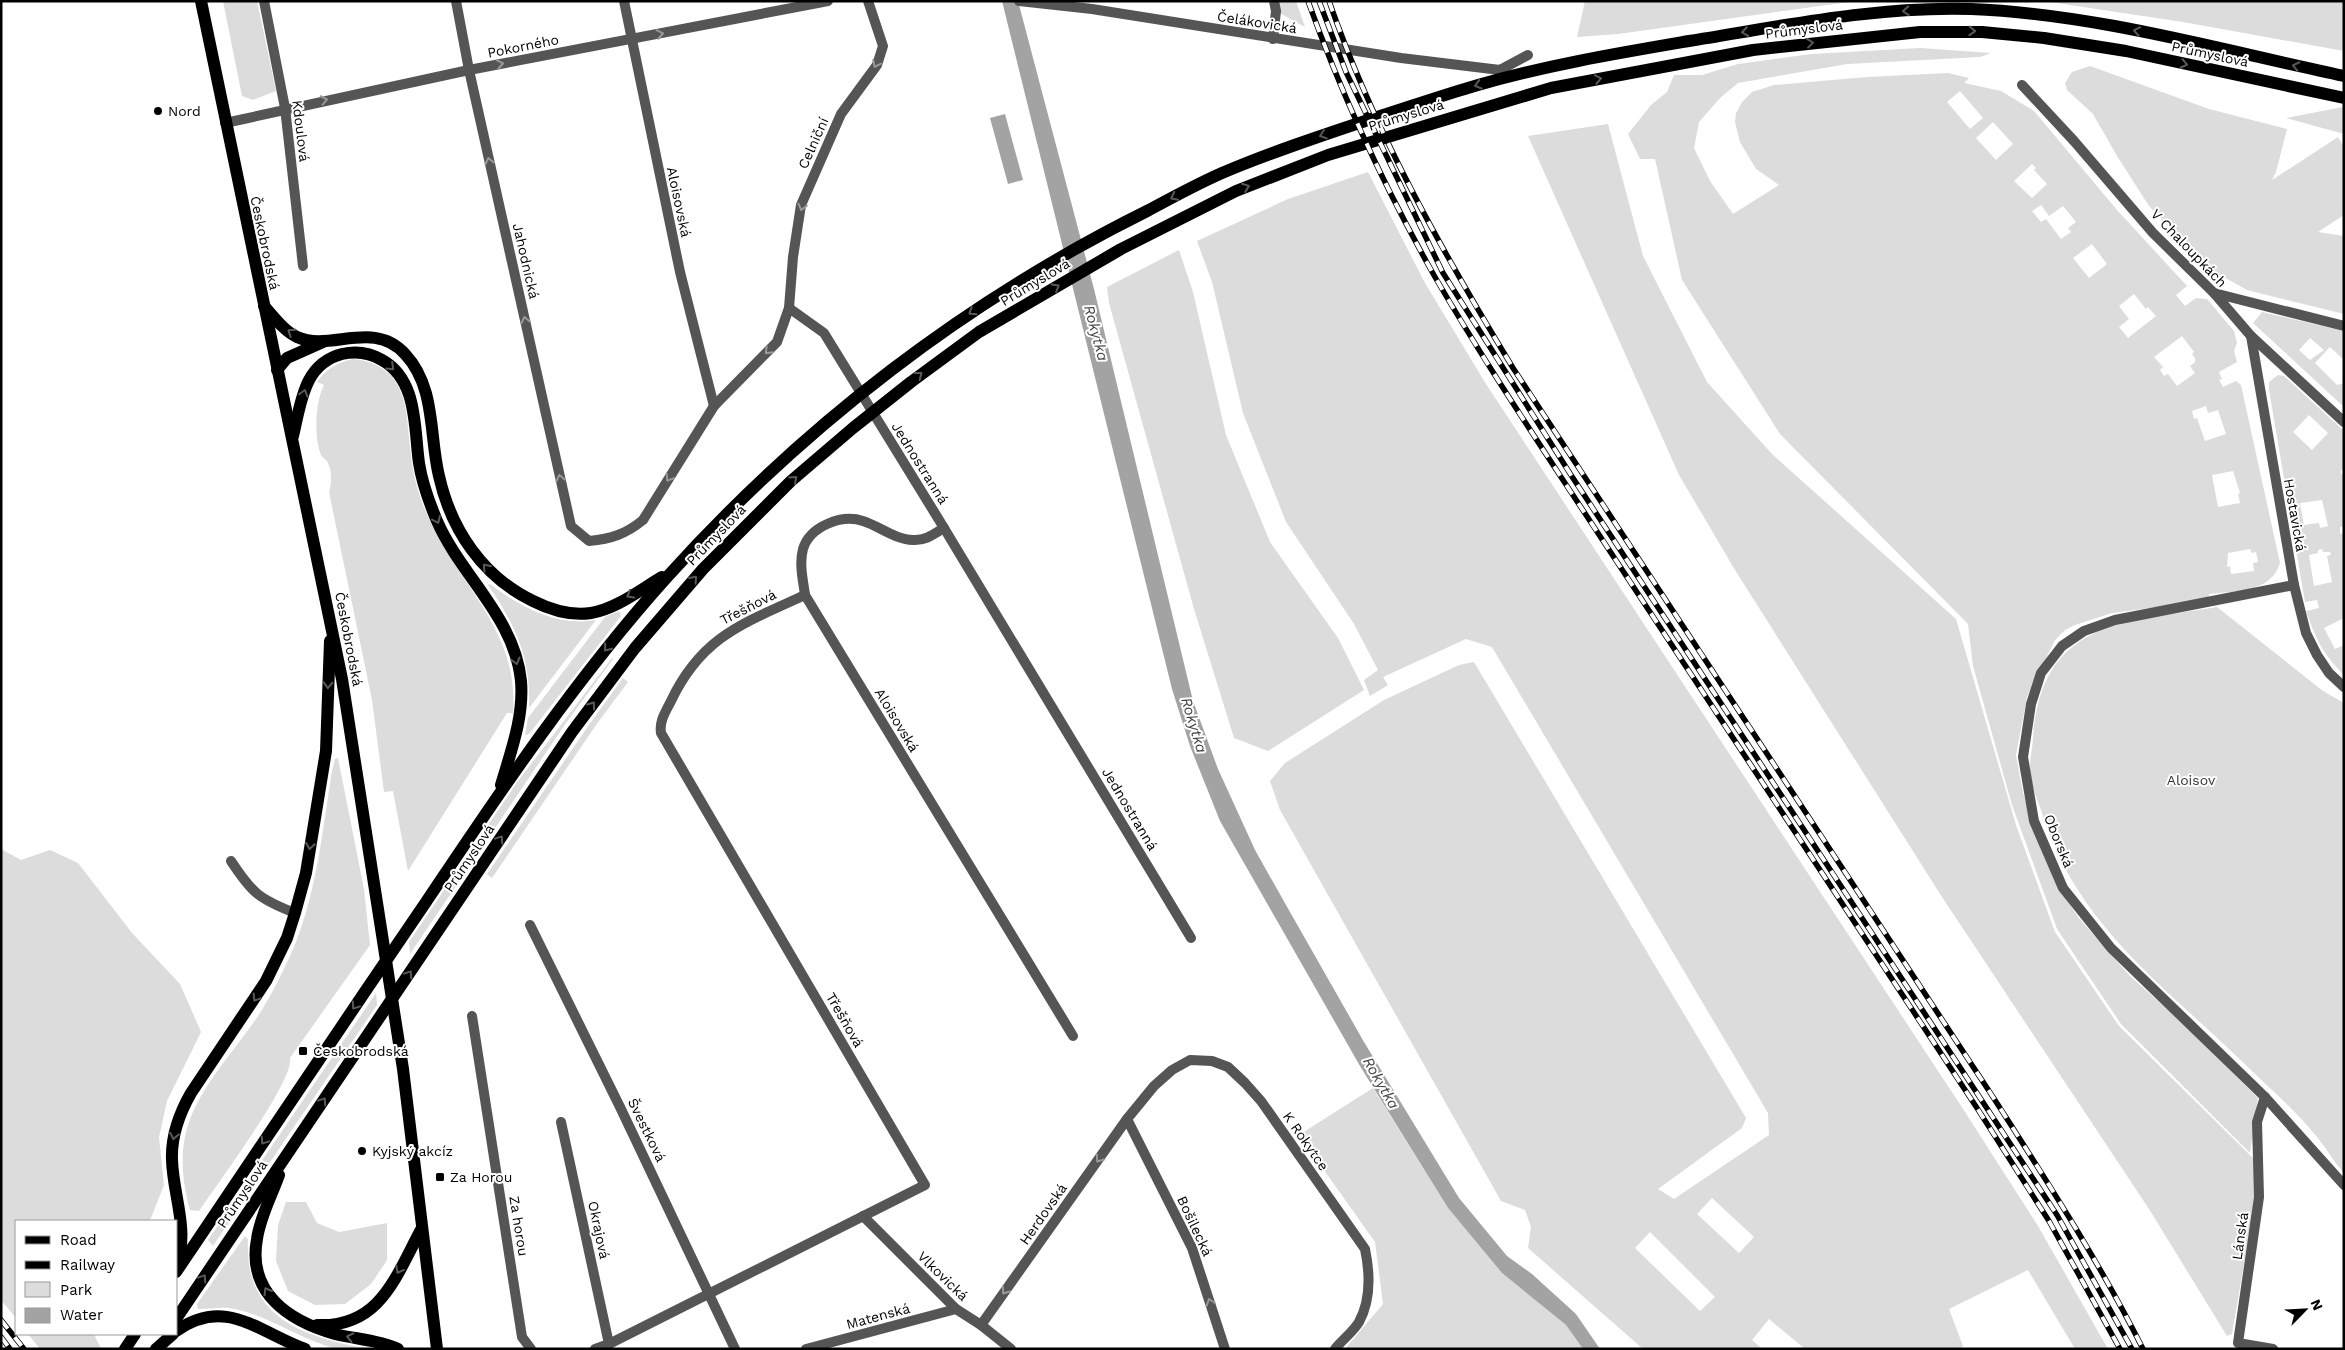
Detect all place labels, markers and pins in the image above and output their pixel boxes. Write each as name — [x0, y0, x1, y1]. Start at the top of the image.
place label: Nord — [168, 103, 201, 119]
marker: Nord — [152, 105, 164, 117]
place label: Českobrodská — [313, 1043, 409, 1059]
marker: Českobrodská — [297, 1045, 309, 1057]
place label: Kyjský akcíz — [372, 1143, 453, 1159]
marker: Kyjský akcíz — [356, 1145, 368, 1157]
place label: Za Horou — [450, 1169, 512, 1185]
marker: Za Horou — [434, 1171, 446, 1183]

